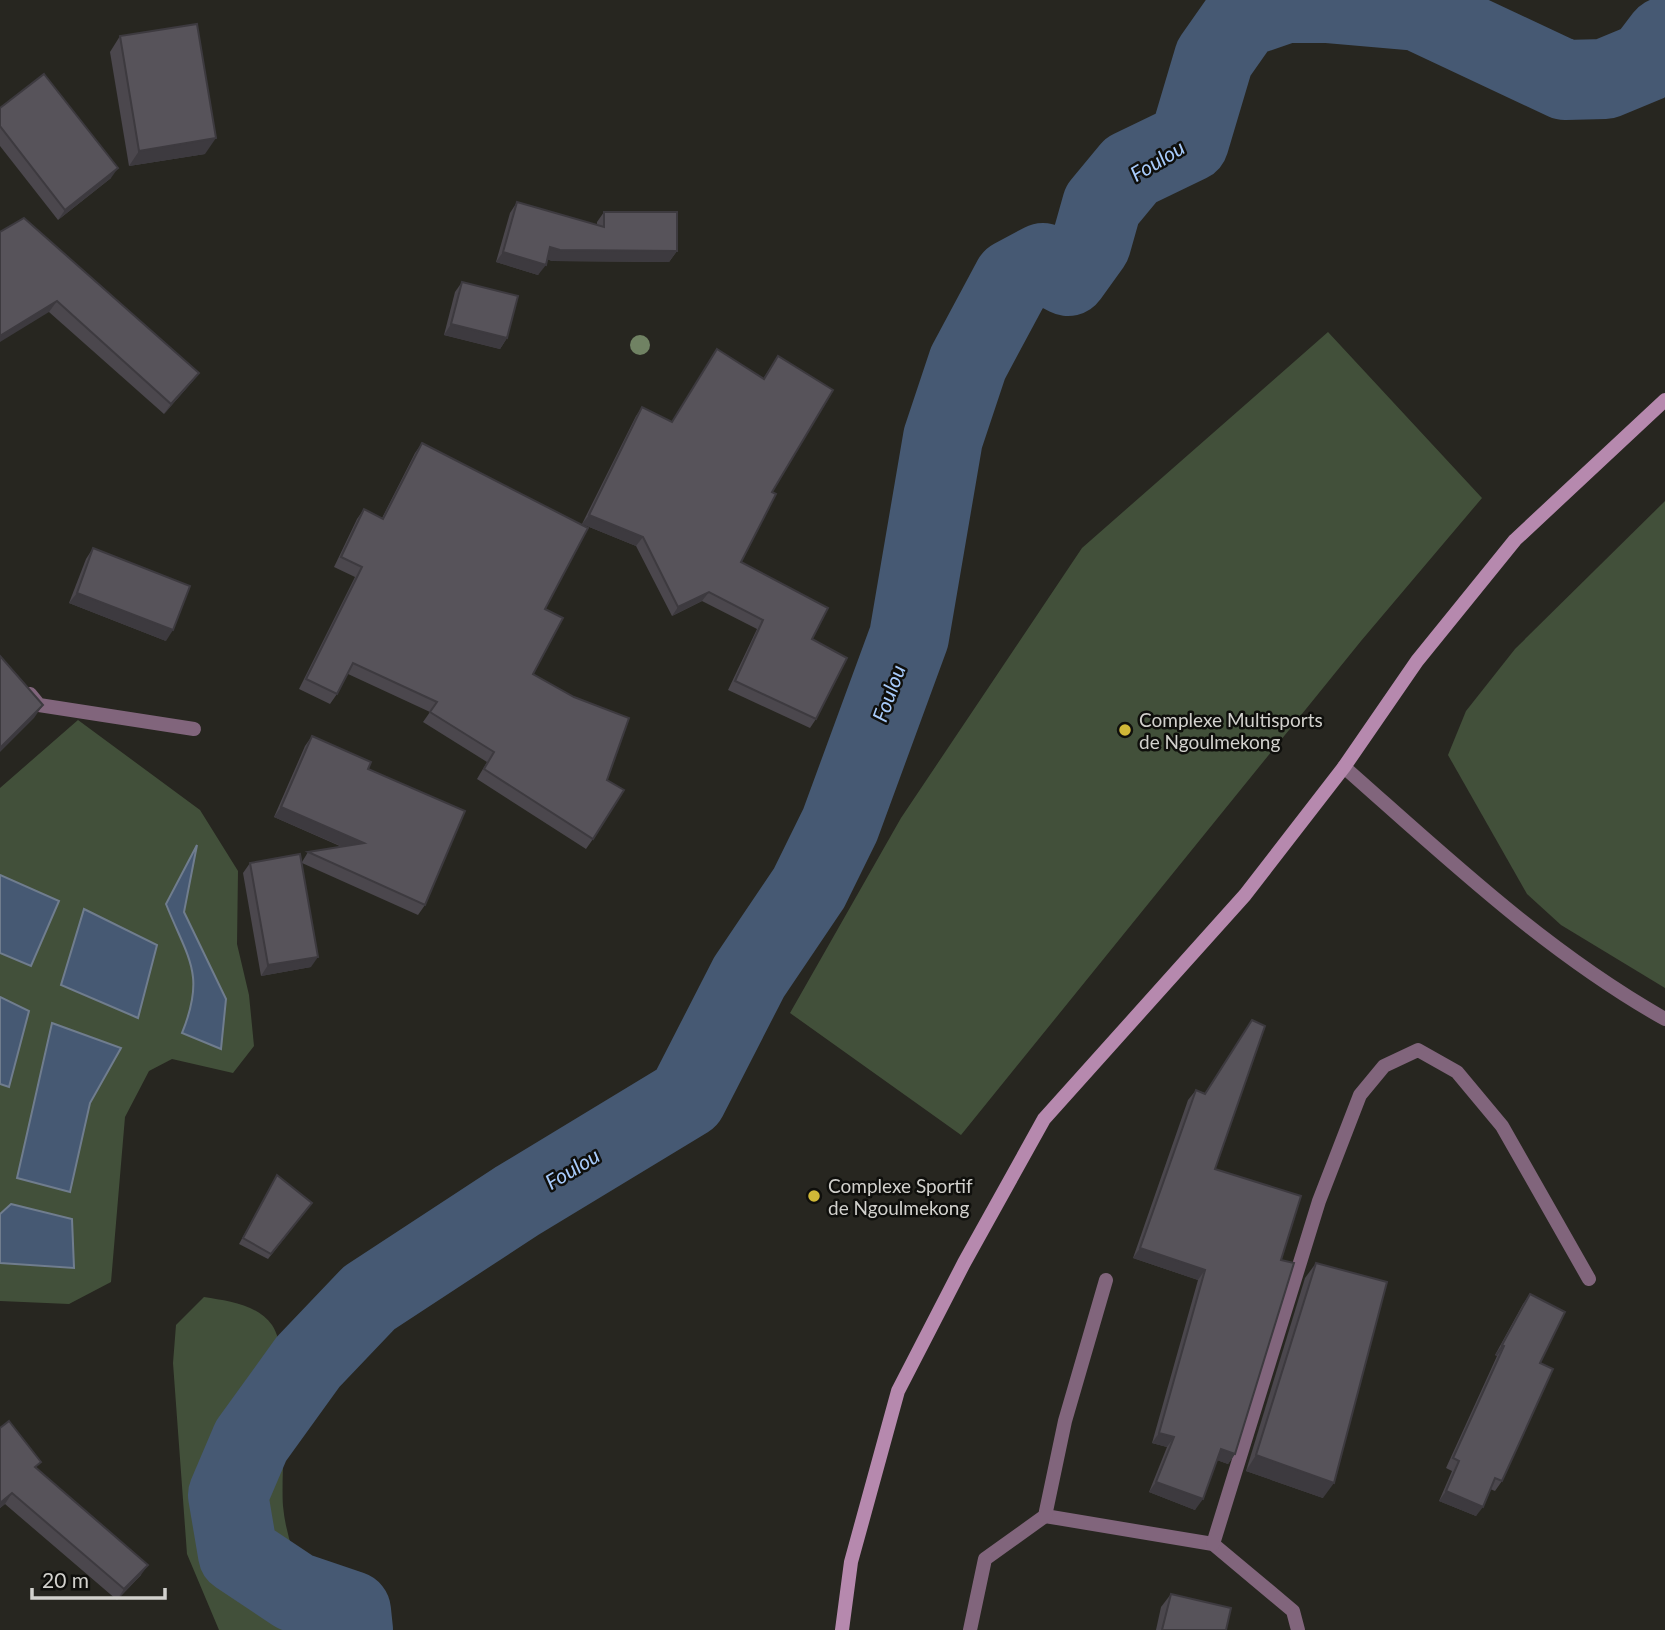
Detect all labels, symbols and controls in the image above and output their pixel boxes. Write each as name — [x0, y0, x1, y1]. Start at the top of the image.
water label: Foulou — [1125, 134, 1189, 186]
water label: Foulou — [866, 661, 910, 725]
place label: Complexe Multisports de Ngoulmekong — [1139, 708, 1323, 753]
marker: Complexe Multisports de Ngoulmekong — [1117, 722, 1133, 738]
water label: Foulou — [540, 1142, 604, 1194]
place label: Complexe Sportif de Ngoulmekong — [828, 1174, 973, 1219]
marker: Complexe Sportif de Ngoulmekong — [806, 1188, 822, 1204]
scale bar — [32, 1556, 164, 1600]
text: 20 m — [42, 1567, 89, 1592]

